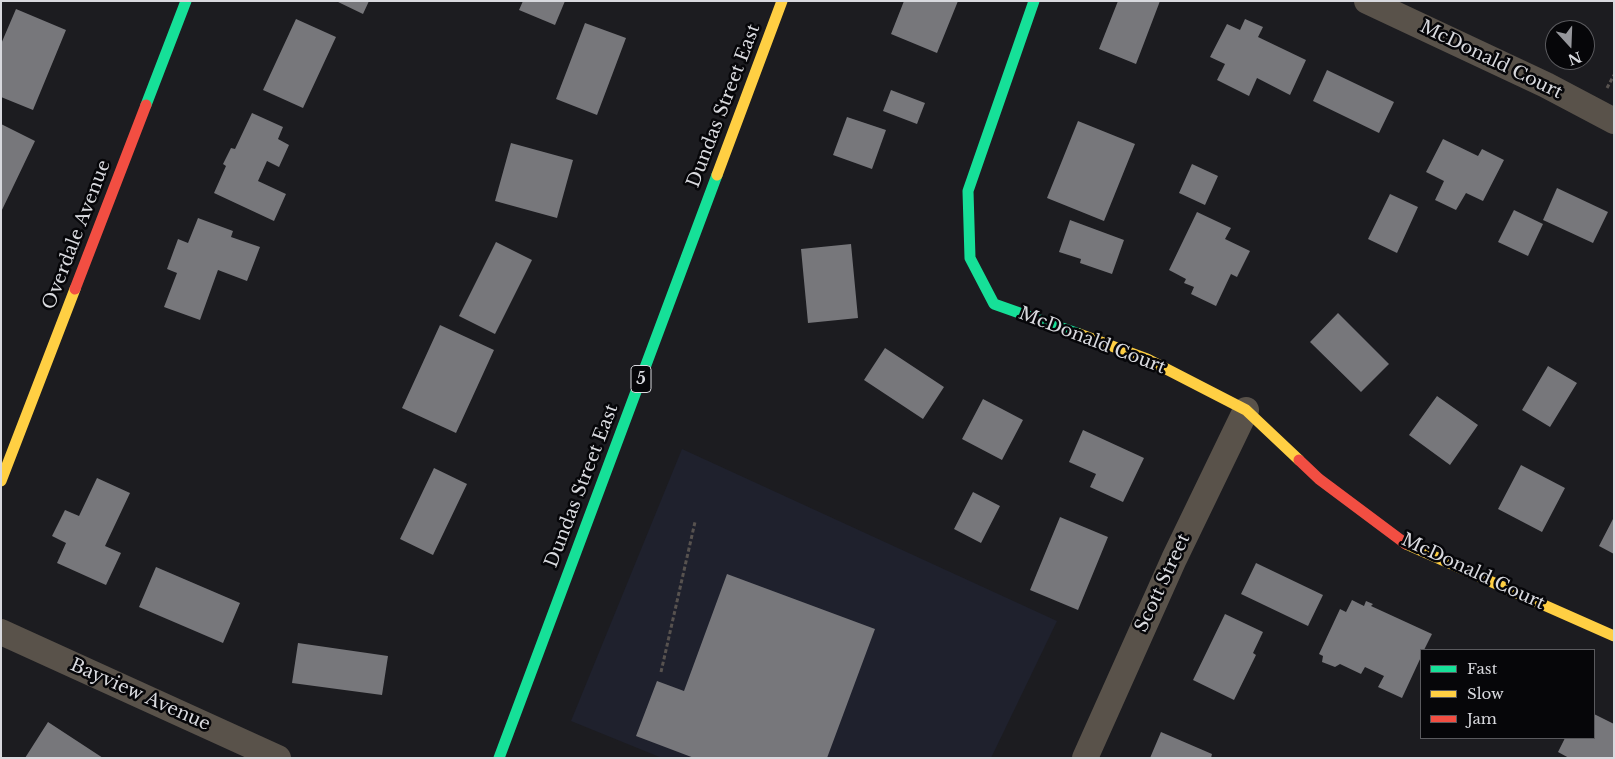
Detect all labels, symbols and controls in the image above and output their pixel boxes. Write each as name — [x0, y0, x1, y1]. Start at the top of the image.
street label: McDonald Court — [1416, 16, 1566, 104]
north arrow — [1545, 20, 1595, 70]
street label: Dundas Street East — [683, 21, 765, 191]
text: N — [1566, 47, 1584, 69]
street label: Overdale Avenue — [39, 157, 115, 313]
street label: McDonald Court — [1015, 303, 1169, 379]
road number: 5 — [631, 366, 651, 392]
street label: Dundas Street East — [541, 401, 623, 571]
street label: McDonald Court — [1398, 529, 1548, 615]
street label: Scott Street — [1131, 530, 1195, 636]
legend — [1420, 649, 1595, 739]
street label: Bayview Avenue — [67, 654, 213, 736]
text: Fast — [1467, 659, 1497, 678]
text: Slow — [1467, 684, 1504, 703]
text: Jam — [1467, 709, 1497, 728]

